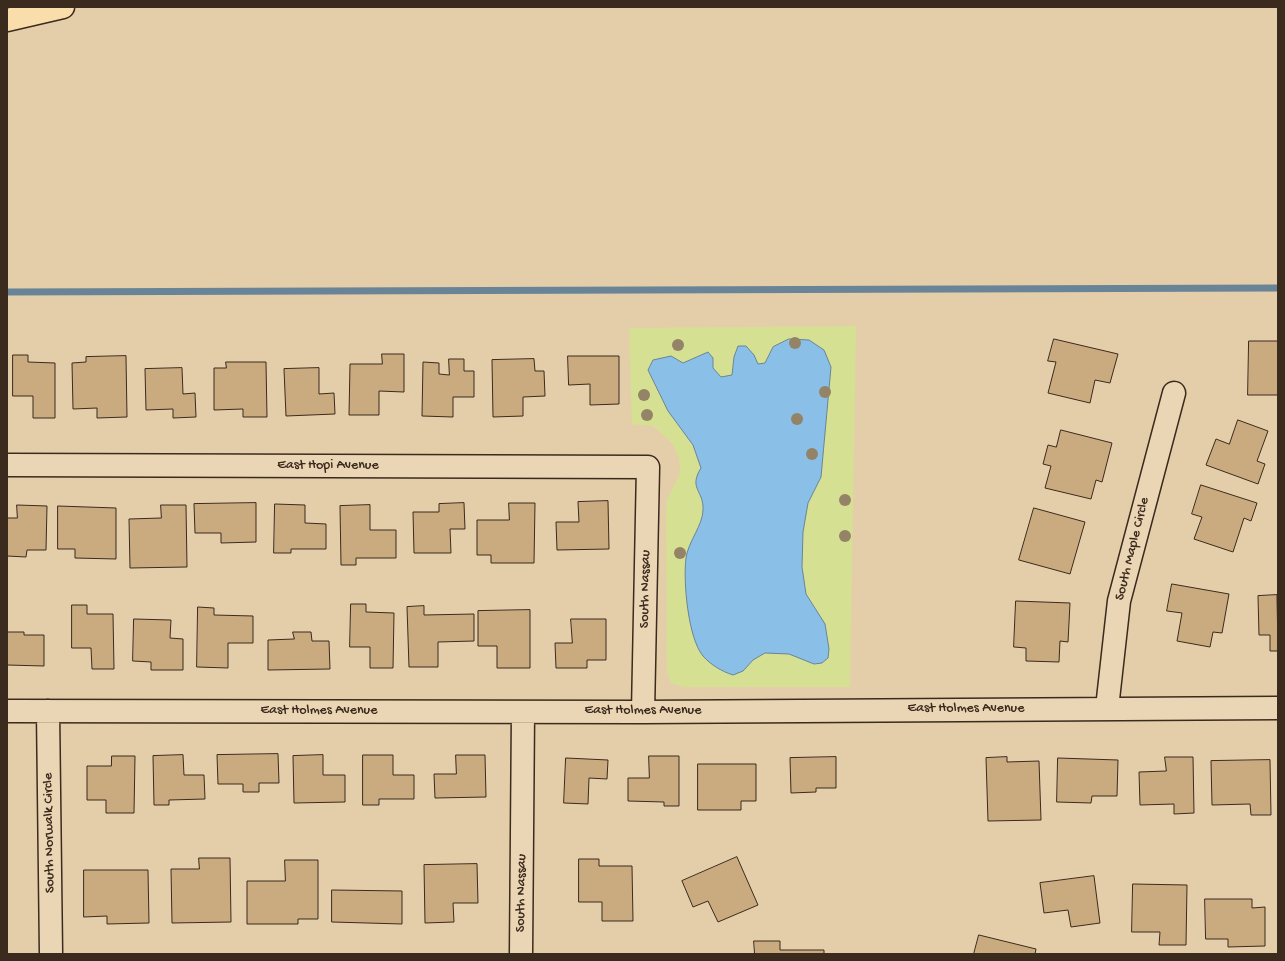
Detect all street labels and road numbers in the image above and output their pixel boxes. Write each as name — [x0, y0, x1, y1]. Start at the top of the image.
street label: East Hopi Avenue — [277, 458, 379, 474]
street label: South Maple Circle — [1112, 496, 1154, 602]
street label: South Nassau — [637, 550, 655, 628]
street label: East Holmes Avenue — [908, 701, 1024, 717]
street label: East Holmes Avenue — [261, 703, 377, 719]
street label: East Holmes Avenue — [585, 703, 701, 719]
street label: South Norwalk Circle — [41, 773, 59, 893]
street label: South Nassau — [513, 854, 531, 932]

